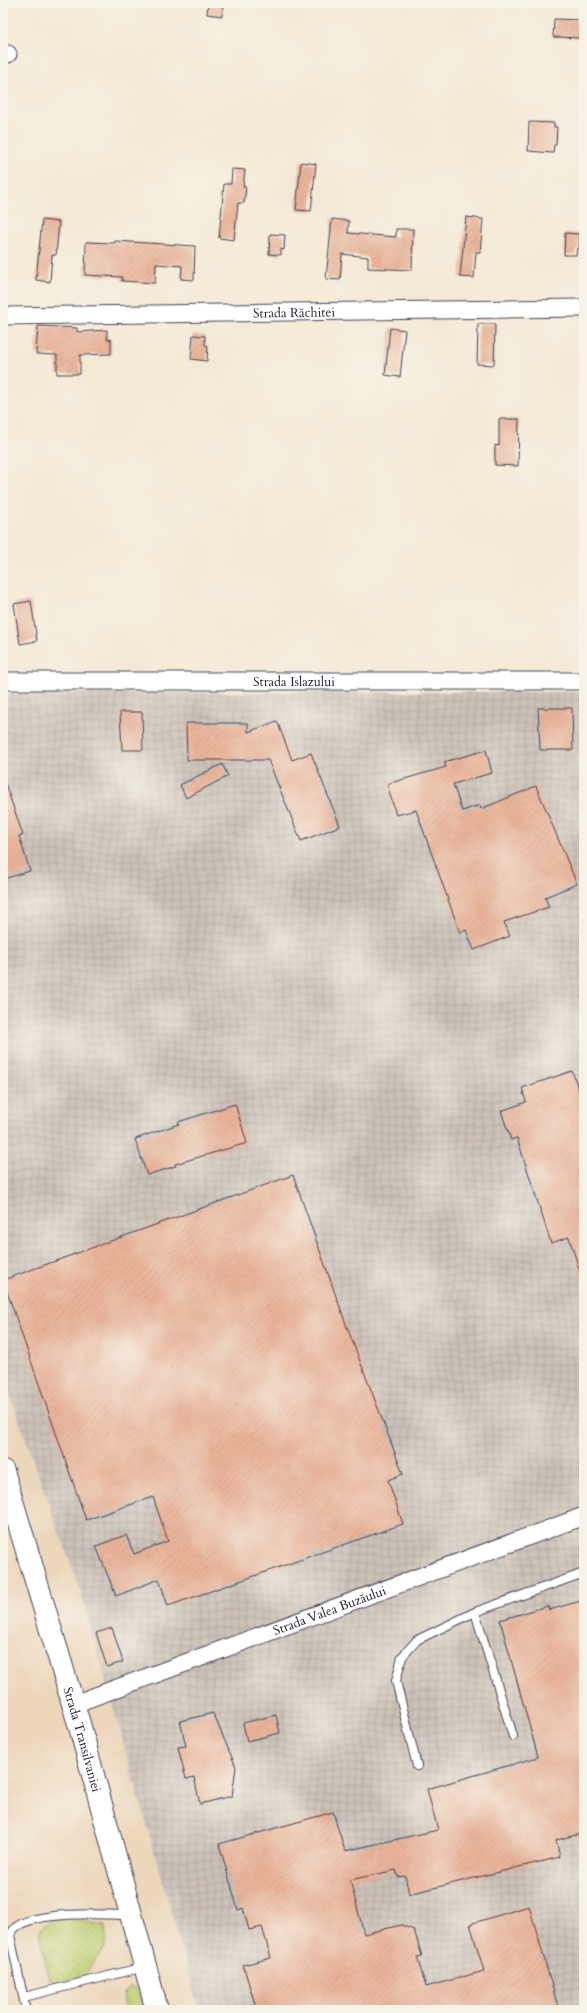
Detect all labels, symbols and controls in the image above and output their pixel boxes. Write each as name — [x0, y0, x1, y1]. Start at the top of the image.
street label: Strada Răchitei — [253, 303, 335, 323]
street label: Strada Islazului — [253, 673, 335, 691]
street label: Strada Valea Buzăului — [271, 1582, 389, 1640]
street label: Strada Transilvaniei — [58, 1685, 105, 1795]

